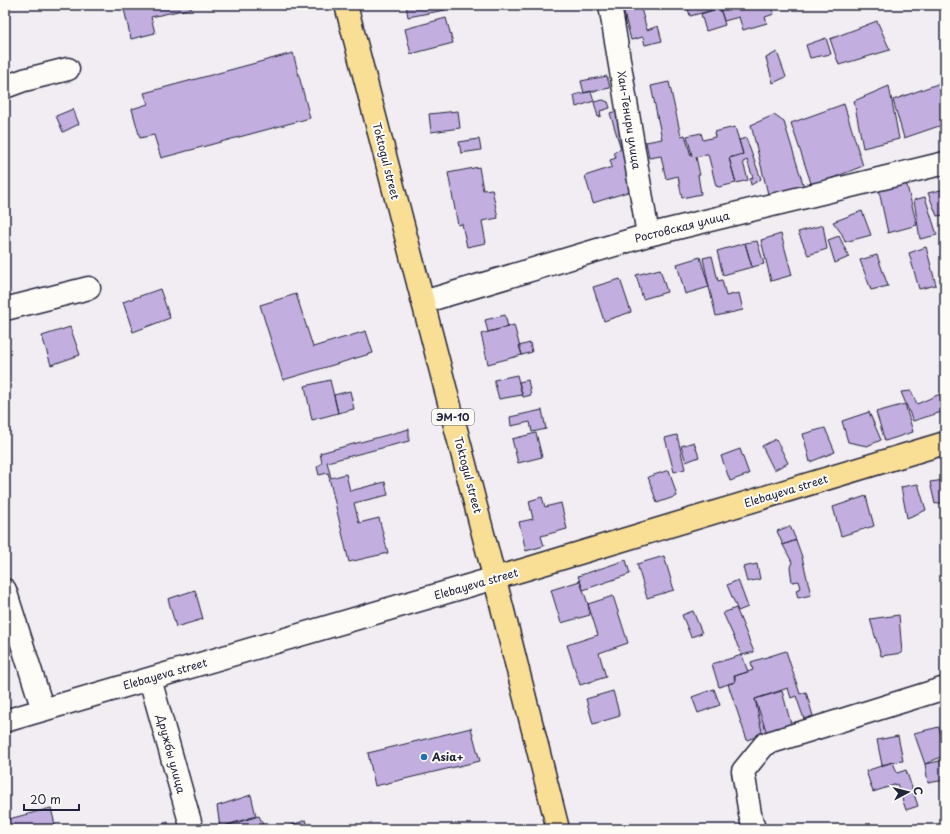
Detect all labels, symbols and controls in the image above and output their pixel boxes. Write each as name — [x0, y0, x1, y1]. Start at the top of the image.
street label: Хан-Тенири улица — [613, 69, 646, 170]
street label: Toktogul street — [369, 121, 404, 202]
street label: Ростовская улица — [633, 206, 731, 247]
road number: ЭМ-10 — [432, 409, 474, 425]
street label: Toktogul street — [450, 435, 487, 516]
street label: Elebayeva street — [742, 470, 830, 511]
street label: Elebayeva street — [432, 563, 520, 604]
street label: Elebayeva street — [121, 653, 209, 694]
street label: Дружбы улица — [153, 712, 190, 795]
place label: Asia+ — [431, 748, 464, 765]
marker: Asia+ — [419, 752, 429, 762]
north arrow — [888, 772, 928, 812]
scale bar — [24, 786, 79, 812]
text: С — [909, 786, 927, 796]
text: 20 m — [30, 790, 61, 808]

